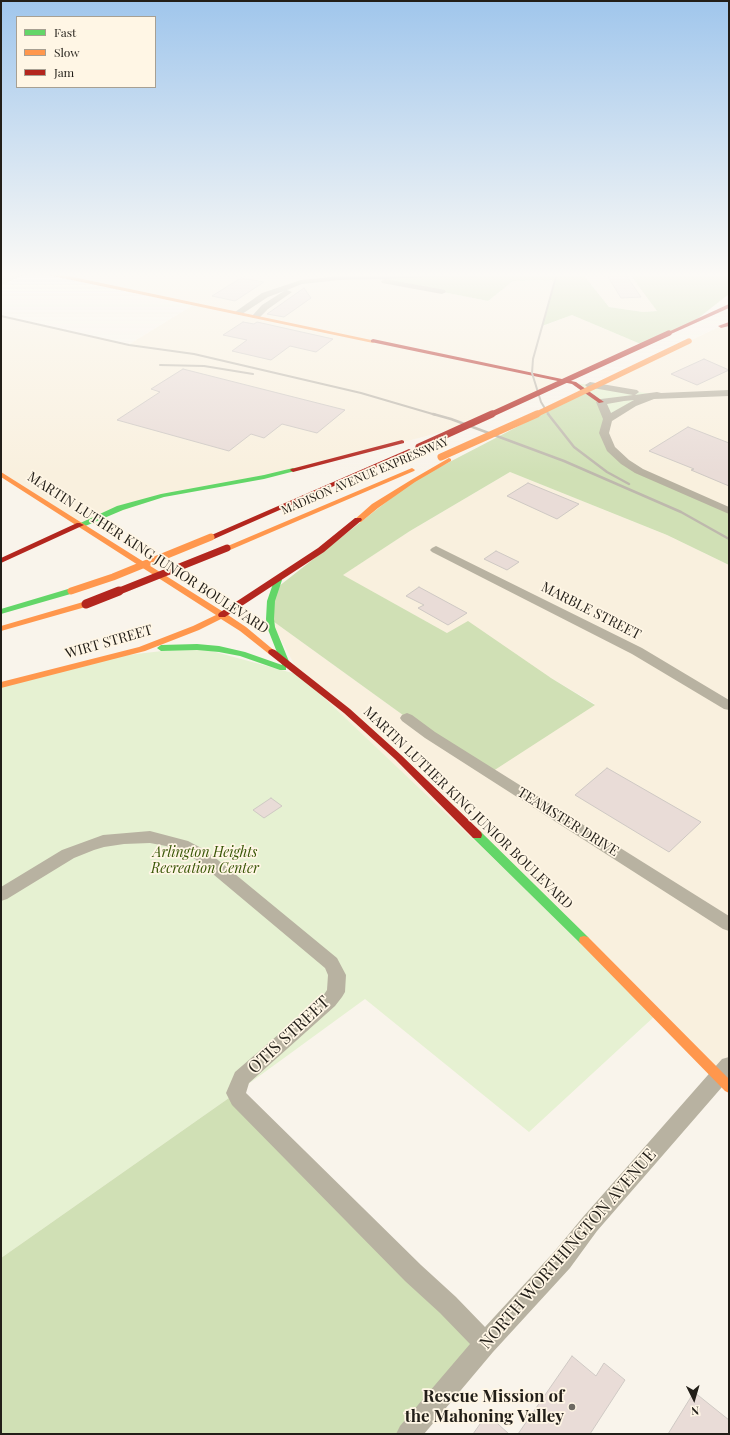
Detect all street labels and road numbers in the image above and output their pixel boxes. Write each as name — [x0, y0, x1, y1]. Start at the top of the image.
street label: MADISON AVENUE EXPRESSWAY — [279, 434, 451, 518]
street label: MARTIN LUTHER KING JUNIOR BOULEVARD — [24, 469, 272, 637]
street label: MARBLE STREET — [538, 579, 644, 643]
street label: WIRT STREET — [64, 622, 154, 662]
street label: MARTIN LUTHER KING JUNIOR BOULEVARD — [360, 703, 576, 913]
street label: TEAMSTER DRIVE — [514, 784, 622, 860]
street label: OTIS STREET — [244, 992, 334, 1078]
street label: NORTH WORTHINGTON AVENUE — [475, 1145, 661, 1353]

